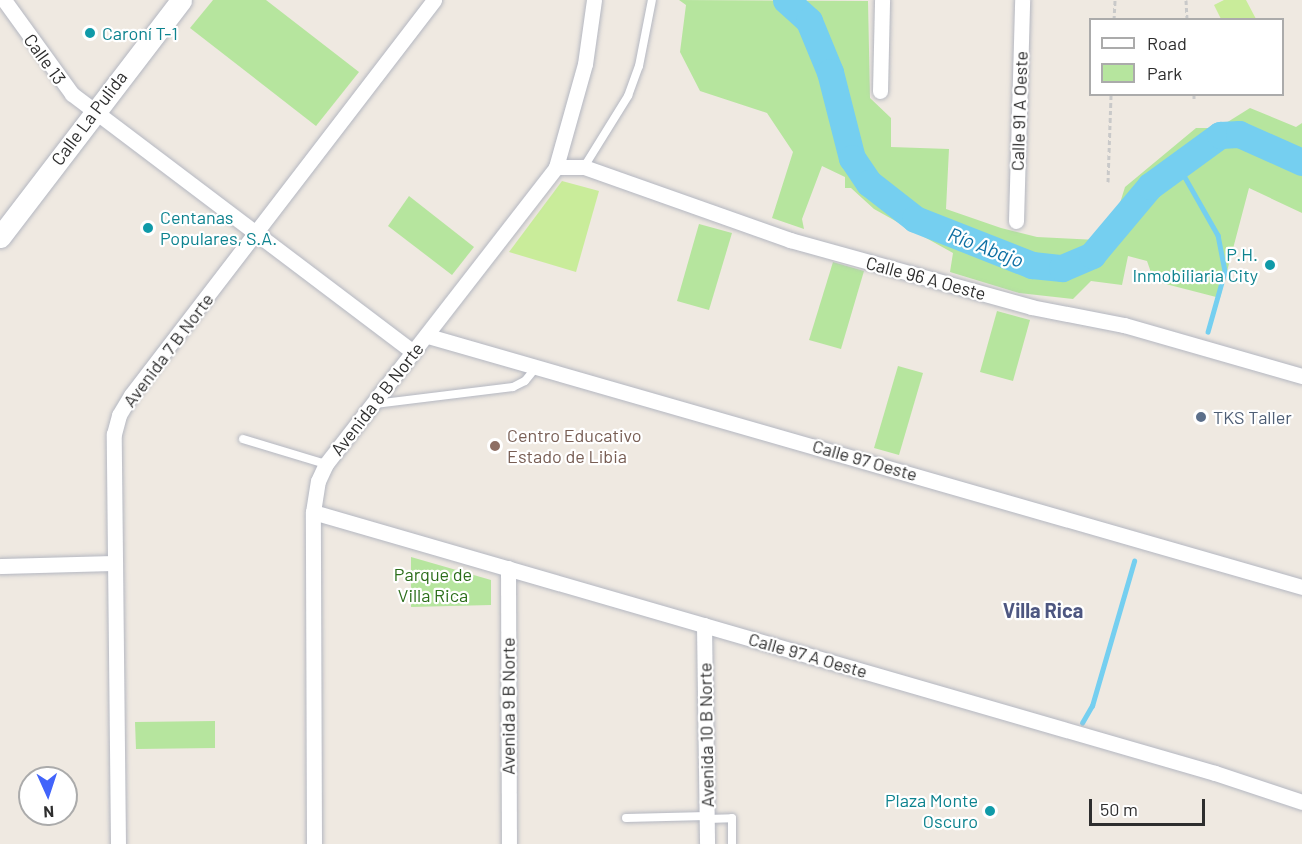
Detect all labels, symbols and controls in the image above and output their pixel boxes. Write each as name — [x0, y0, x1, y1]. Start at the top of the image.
legend — [1089, 18, 1284, 96]
place label: Caroní T-1 — [102, 22, 178, 44]
marker: Caroní T-1 — [83, 26, 97, 40]
street label: Calle 13 — [19, 30, 71, 88]
text: Road — [1147, 32, 1187, 54]
street label: Calle 91 A Oeste — [1006, 51, 1032, 171]
text: Park — [1147, 62, 1182, 84]
street label: Calle La Pulida — [47, 67, 131, 169]
place label: Centanas Populares, S.A. — [160, 207, 277, 250]
marker: Centanas Populares, S.A. — [141, 221, 155, 235]
water label: Río Abajo — [945, 222, 1027, 272]
place label: P.H. Inmobiliaria City — [1132, 244, 1258, 286]
street label: Calle 96 A Oeste — [864, 252, 988, 304]
marker: P.H. Inmobiliaria City — [1263, 258, 1277, 272]
street label: Avenida 7 B Norte — [118, 289, 218, 411]
street label: Avenida 8 B Norte — [326, 338, 428, 460]
place label: TKS Taller — [1213, 406, 1292, 428]
marker: TKS Taller — [1194, 410, 1208, 424]
place label: Centro Educativo Estado de Libia — [507, 425, 642, 468]
street label: Calle 97 Oeste — [810, 435, 920, 485]
marker: Centro Educativo Estado de Libia — [488, 439, 502, 453]
park label: Parque de Villa Rica — [394, 564, 472, 606]
district label: Villa Rica — [1003, 598, 1083, 622]
street label: Calle 97 A Oeste — [746, 628, 870, 682]
street label: Avenida 9 B Norte — [497, 637, 519, 775]
street label: Avenida 10 B Norte — [694, 662, 718, 808]
north arrow — [18, 766, 78, 826]
scale bar — [1092, 787, 1208, 825]
place label: Plaza Monte Oscuro — [885, 790, 978, 832]
text: 50 m — [1100, 798, 1138, 820]
text: N — [43, 803, 55, 822]
marker: Plaza Monte Oscuro — [983, 804, 997, 818]

